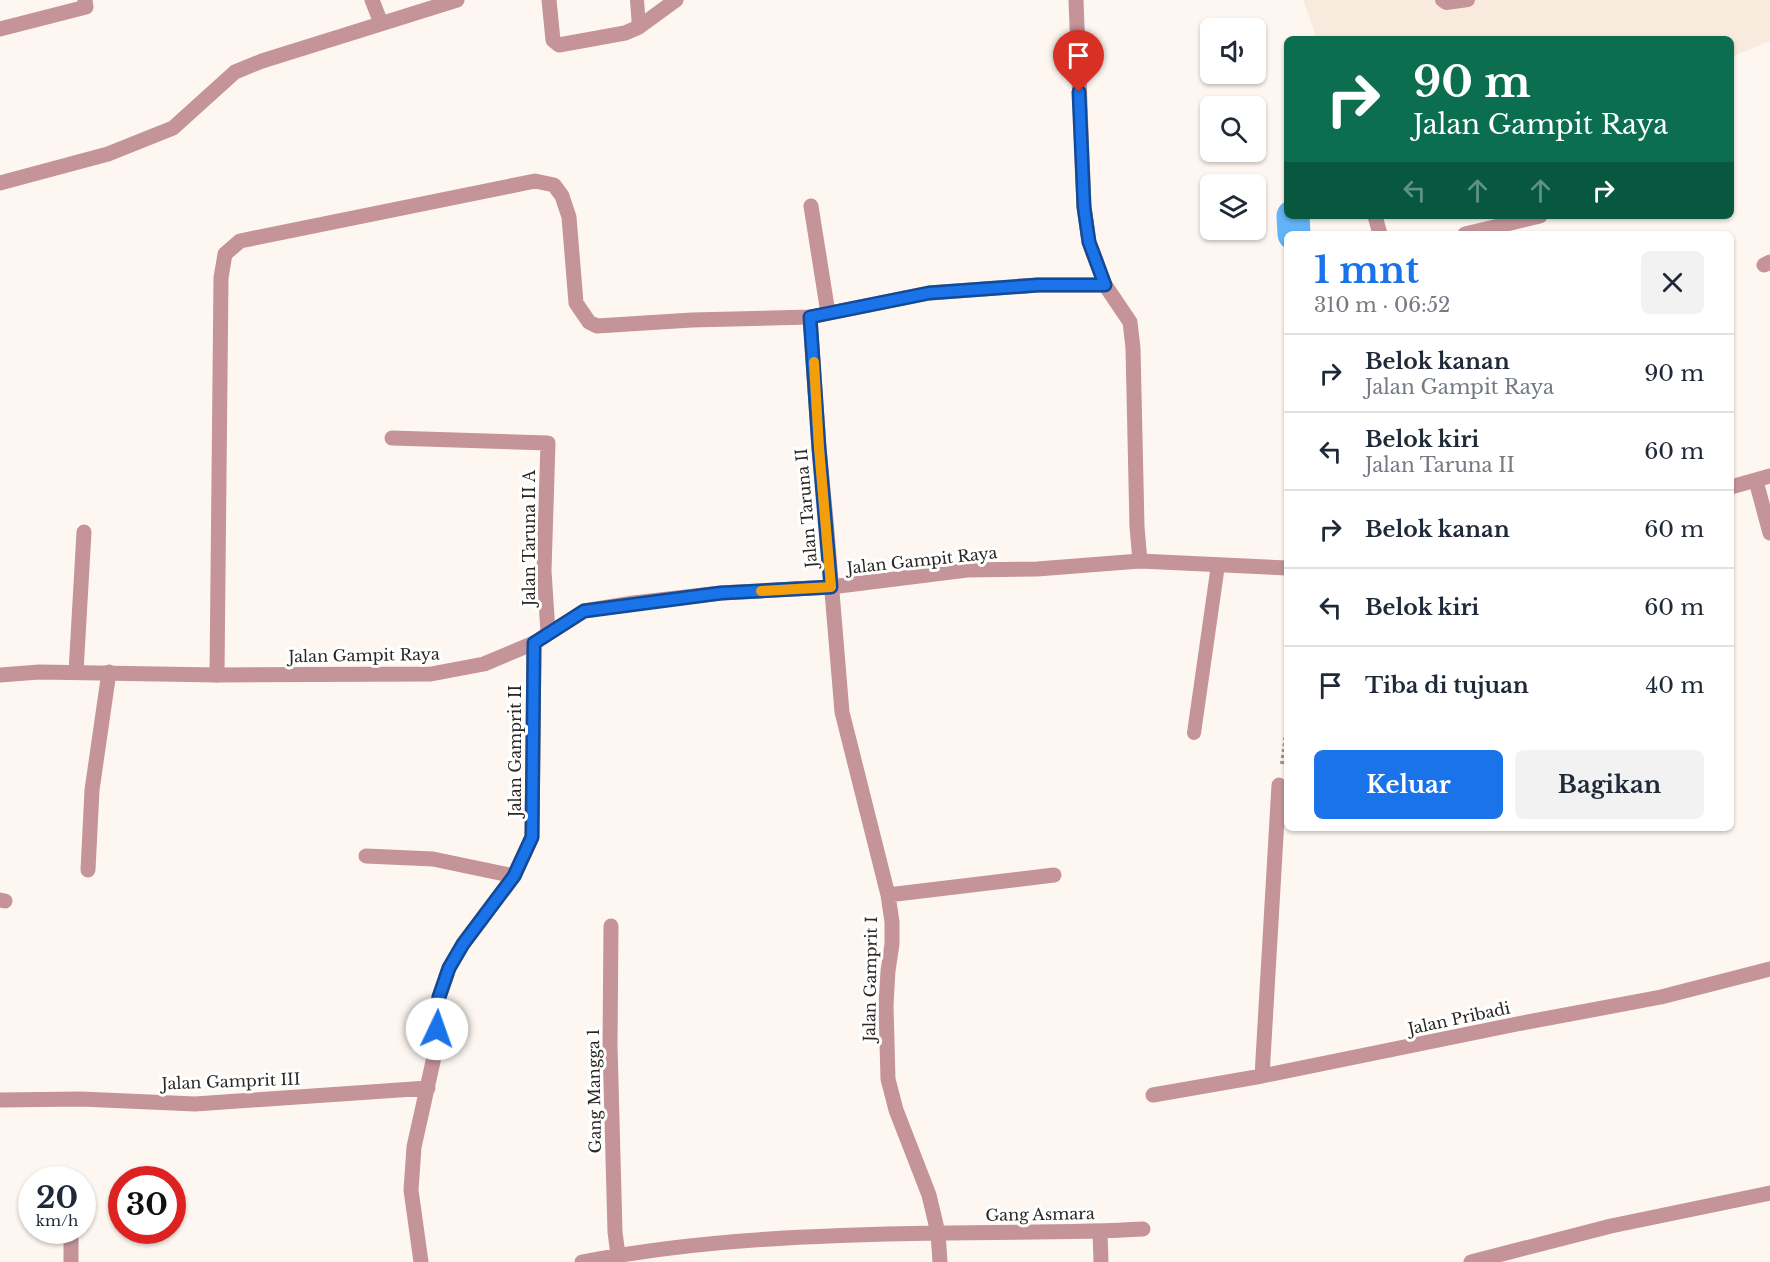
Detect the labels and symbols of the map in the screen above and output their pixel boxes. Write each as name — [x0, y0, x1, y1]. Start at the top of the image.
pin — [1053, 30, 1104, 92]
street label: Jalan Taruna II — [791, 447, 821, 571]
street label: Jalan Taruna II A — [519, 469, 539, 608]
street label: Jalan Gampit Raya — [844, 542, 998, 578]
street label: Jalan Gampit Raya — [286, 644, 440, 666]
street label: Jalan Gamprit II — [505, 685, 525, 819]
street label: Jalan Gamprit I — [859, 916, 881, 1044]
position arrow — [405, 997, 469, 1061]
street label: Jalan Pribadi — [1404, 997, 1512, 1039]
street label: Gang Mangga 1 — [583, 1028, 605, 1154]
street label: Jalan Gamprit III — [159, 1069, 301, 1093]
speed limit sign: 30 — [108, 1166, 186, 1244]
street label: Gang Asmara — [985, 1203, 1095, 1225]

